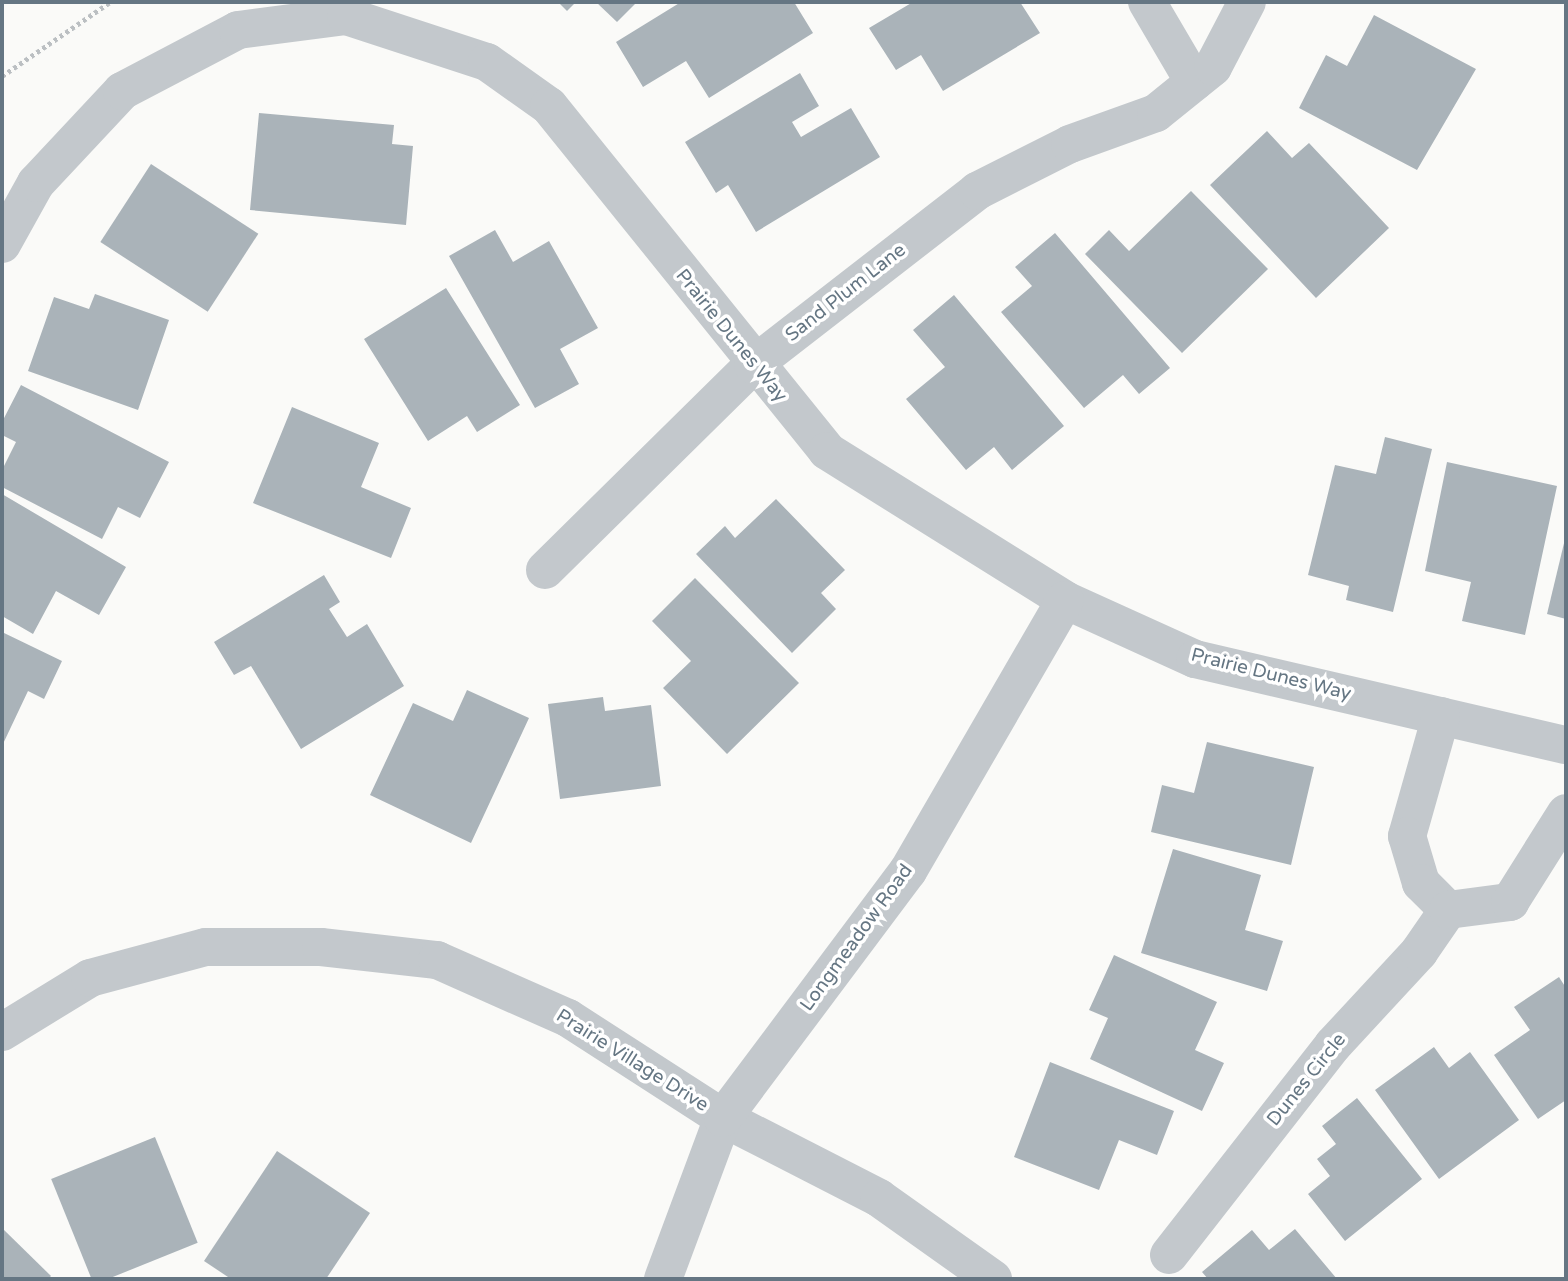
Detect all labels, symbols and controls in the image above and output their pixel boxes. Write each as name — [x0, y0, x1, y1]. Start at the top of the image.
street label: Sand Plum Lane — [781, 239, 911, 347]
street label: Prairie Dunes Way — [670, 265, 792, 407]
street label: Prairie Dunes Way — [1189, 644, 1353, 706]
street label: Longmeadow Road — [796, 860, 918, 1016]
street label: Prairie Village Drive — [552, 1005, 712, 1117]
street label: Dunes Circle — [1263, 1029, 1351, 1131]

